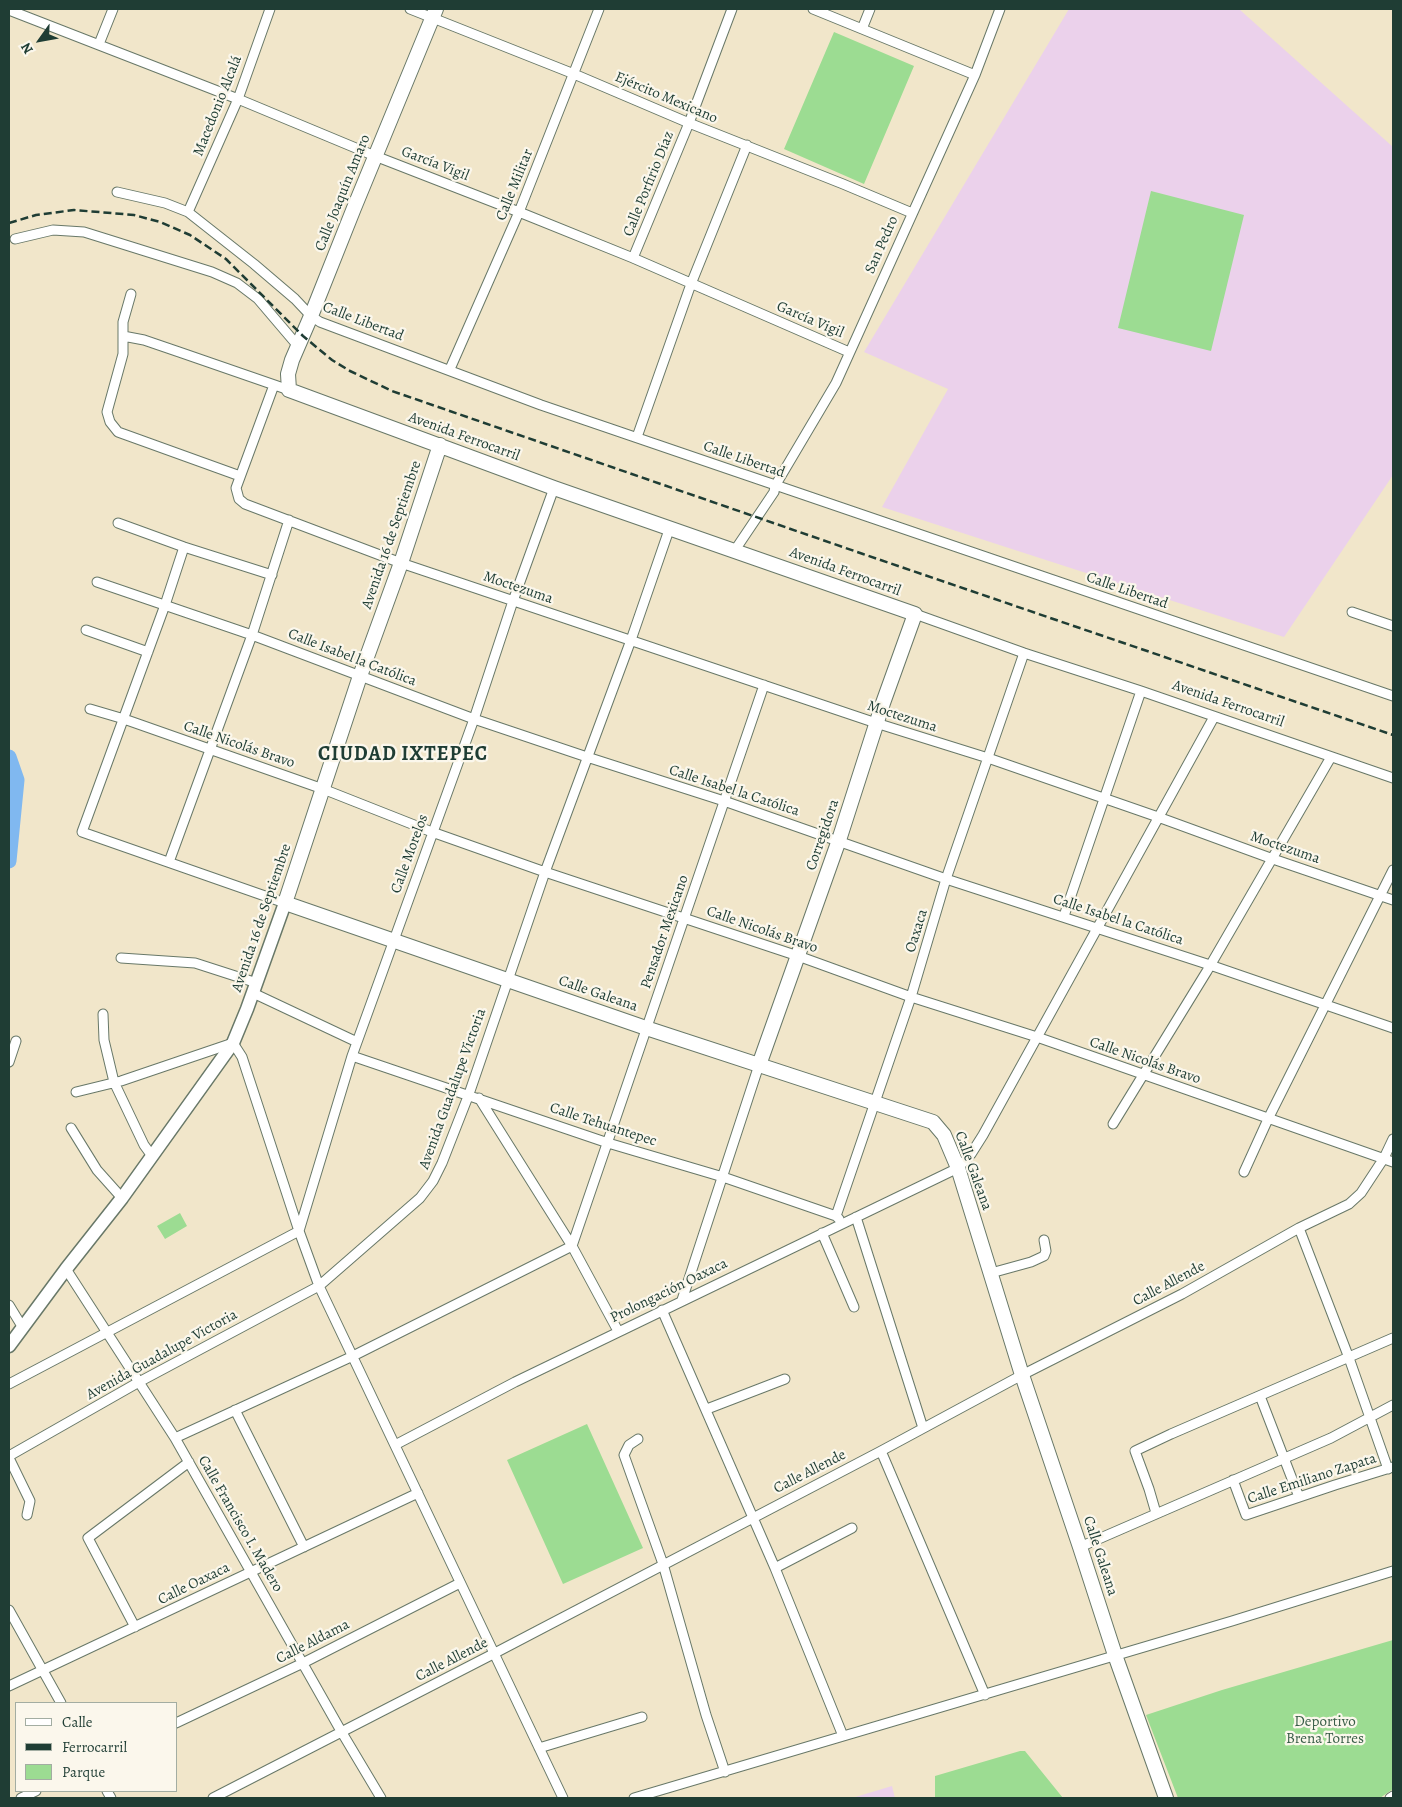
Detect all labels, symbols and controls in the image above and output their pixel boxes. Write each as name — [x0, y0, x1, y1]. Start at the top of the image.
north arrow — [15, 15, 65, 65]
text: N — [16, 39, 38, 58]
street label: Macedonio Alcalá — [190, 53, 246, 159]
street label: Ejército Mexicano — [612, 68, 720, 128]
street label: Calle Porfirio Díaz — [620, 129, 678, 239]
street label: Calle Joaquín Amaro — [311, 132, 375, 254]
street label: García Vigil — [399, 143, 471, 185]
street label: Calle Militar — [492, 147, 538, 223]
street label: San Pedro — [861, 213, 903, 277]
street label: Calle Libertad — [320, 298, 406, 346]
street label: García Vigil — [774, 298, 846, 342]
street label: Avenida Ferrocarril — [406, 409, 522, 465]
street label: Calle Libertad — [701, 438, 787, 482]
street label: Avenida 16 de Septiembre — [358, 459, 426, 611]
street label: Avenida Ferrocarril — [787, 544, 903, 600]
street label: Moctezuma — [481, 568, 555, 608]
street label: Calle Libertad — [1084, 569, 1170, 613]
street label: Calle Isabel la Católica — [285, 625, 419, 691]
street label: Avenida Ferrocarril — [1170, 676, 1286, 732]
street label: Moctezuma — [865, 697, 939, 737]
street label: Calle Nicolás Bravo — [181, 718, 297, 772]
district label: CIUDAD IXTEPEC — [316, 743, 490, 767]
street label: Calle Isabel la Católica — [667, 761, 801, 821]
street label: Corregidora — [802, 797, 844, 873]
street label: Calle Morelos — [387, 812, 433, 896]
street label: Moctezuma — [1248, 828, 1322, 868]
street label: Avenida 16 de Septiembre — [228, 842, 296, 994]
street label: Pensador Mexicano — [637, 873, 693, 991]
street label: Calle Isabel la Católica — [1051, 890, 1185, 950]
street label: Calle Nicolás Bravo — [704, 903, 820, 957]
street label: Oaxaca — [902, 907, 932, 955]
street label: Calle Galeana — [556, 972, 640, 1016]
street label: Avenida Guadalupe Victoria — [415, 1006, 491, 1172]
street label: Calle Nicolás Bravo — [1087, 1034, 1203, 1088]
street label: Calle Tehuantepec — [547, 1099, 659, 1151]
street label: Calle Galeana — [950, 1129, 996, 1213]
street label: Prolongación Oaxaca — [607, 1255, 731, 1327]
street label: Calle Allende — [1130, 1258, 1208, 1310]
street label: Avenida Guadalupe Victoria — [83, 1306, 241, 1404]
street label: Calle Allende — [771, 1446, 849, 1498]
street label: Calle Emiliano Zapata — [1245, 1450, 1379, 1508]
street label: Calle Francisco I. Madero — [194, 1453, 286, 1595]
street label: Calle Galeana — [1079, 1514, 1121, 1598]
street label: Calle Oaxaca — [155, 1559, 233, 1609]
street label: Calle Aldama — [273, 1616, 353, 1668]
street label: Calle Allende — [413, 1634, 491, 1686]
legend — [15, 1702, 178, 1792]
text: Calle — [62, 1712, 92, 1732]
park label: Deportivo Brena Torres — [1286, 1713, 1364, 1748]
text: Ferrocarril — [62, 1737, 127, 1757]
text: Parque — [62, 1762, 105, 1782]

